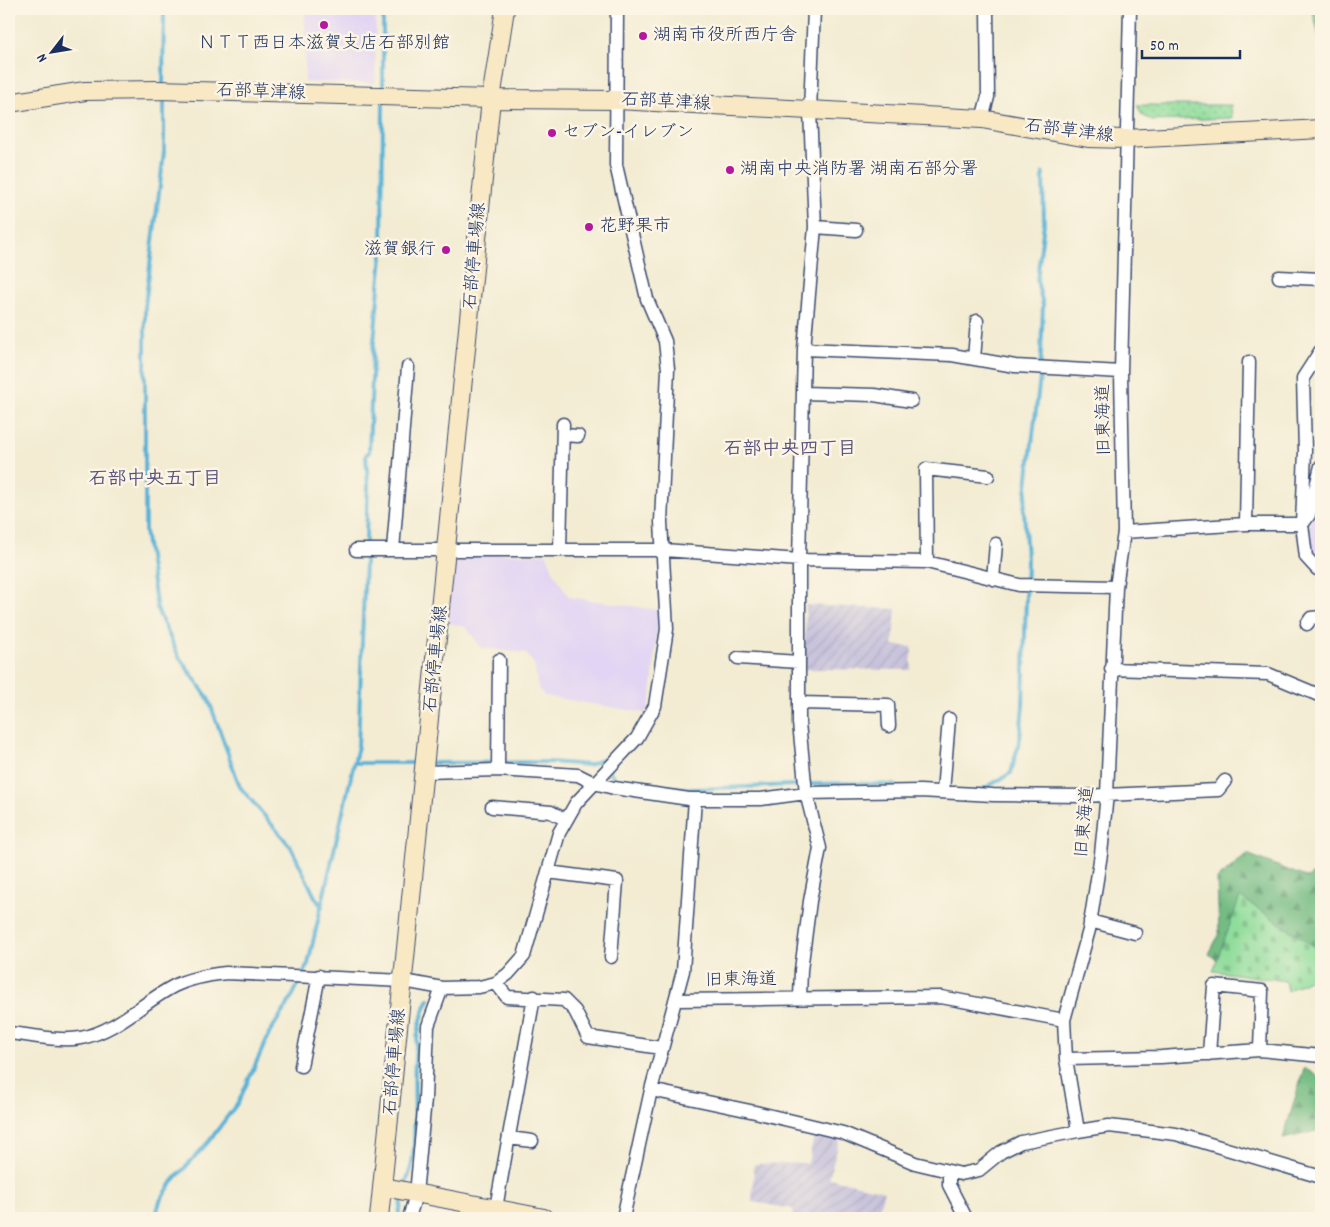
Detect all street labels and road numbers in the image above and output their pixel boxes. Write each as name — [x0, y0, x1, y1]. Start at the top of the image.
street label: 石部草津線 — [216, 79, 306, 107]
street label: 石部草津線 — [620, 88, 712, 118]
street label: 石部草津線 — [1023, 114, 1115, 150]
street label: 石部停車場線 — [459, 201, 493, 311]
street label: 旧東海道 — [1092, 384, 1118, 456]
street label: 石部停車場線 — [419, 604, 455, 714]
street label: 旧東海道 — [1070, 785, 1102, 859]
street label: 旧東海道 — [705, 968, 777, 994]
street label: 石部停車場線 — [379, 1007, 413, 1117]

